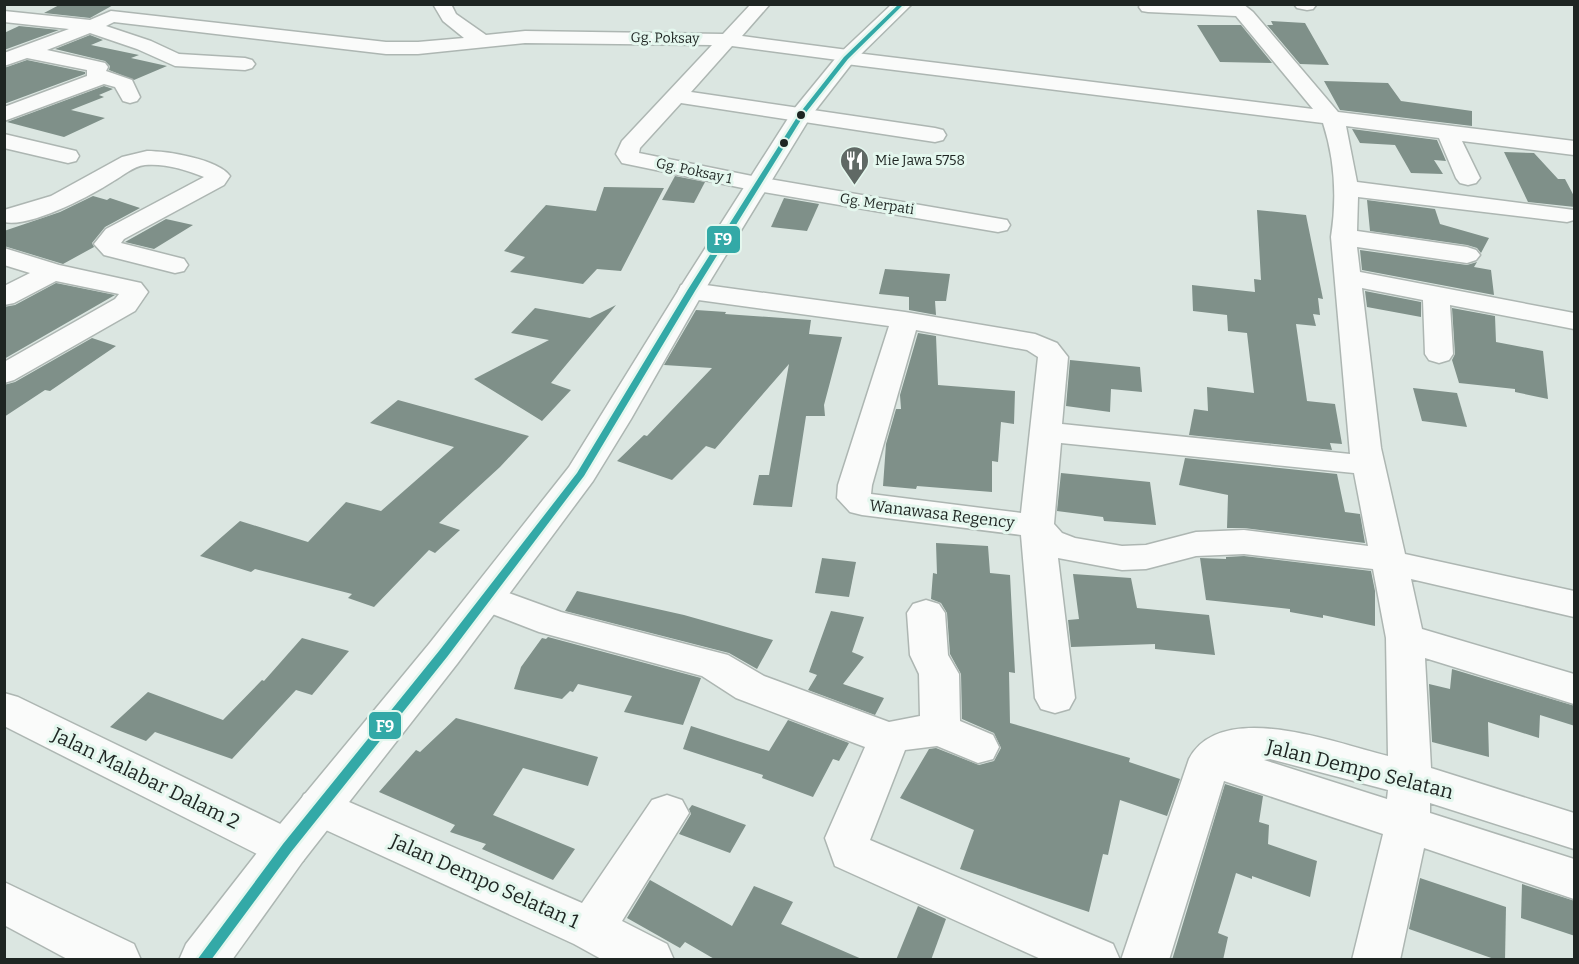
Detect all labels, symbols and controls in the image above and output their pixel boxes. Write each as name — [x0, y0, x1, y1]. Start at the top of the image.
street label: Gg. Poksay — [630, 29, 700, 47]
unlabelled marker — [795, 109, 807, 121]
unlabelled marker — [778, 137, 790, 149]
restaurant icon: Mie Jawa 5758 — [838, 144, 870, 186]
place label: Mie Jawa 5758 — [875, 152, 965, 169]
street label: Gg. Poksay 1 — [654, 155, 734, 187]
street label: Gg. Merpati — [839, 190, 915, 218]
line badge: F9 — [706, 225, 741, 254]
text: F9 — [714, 230, 732, 249]
street label: Wanawasa Regency — [868, 496, 1016, 532]
line badge: F9 — [368, 711, 402, 740]
text: F9 — [376, 717, 394, 736]
street label: Jalan Malabar Dalam 2 — [47, 722, 244, 834]
street label: Jalan Dempo Selatan — [1263, 734, 1456, 804]
street label: Jalan Dempo Selatan 1 — [386, 828, 583, 933]

